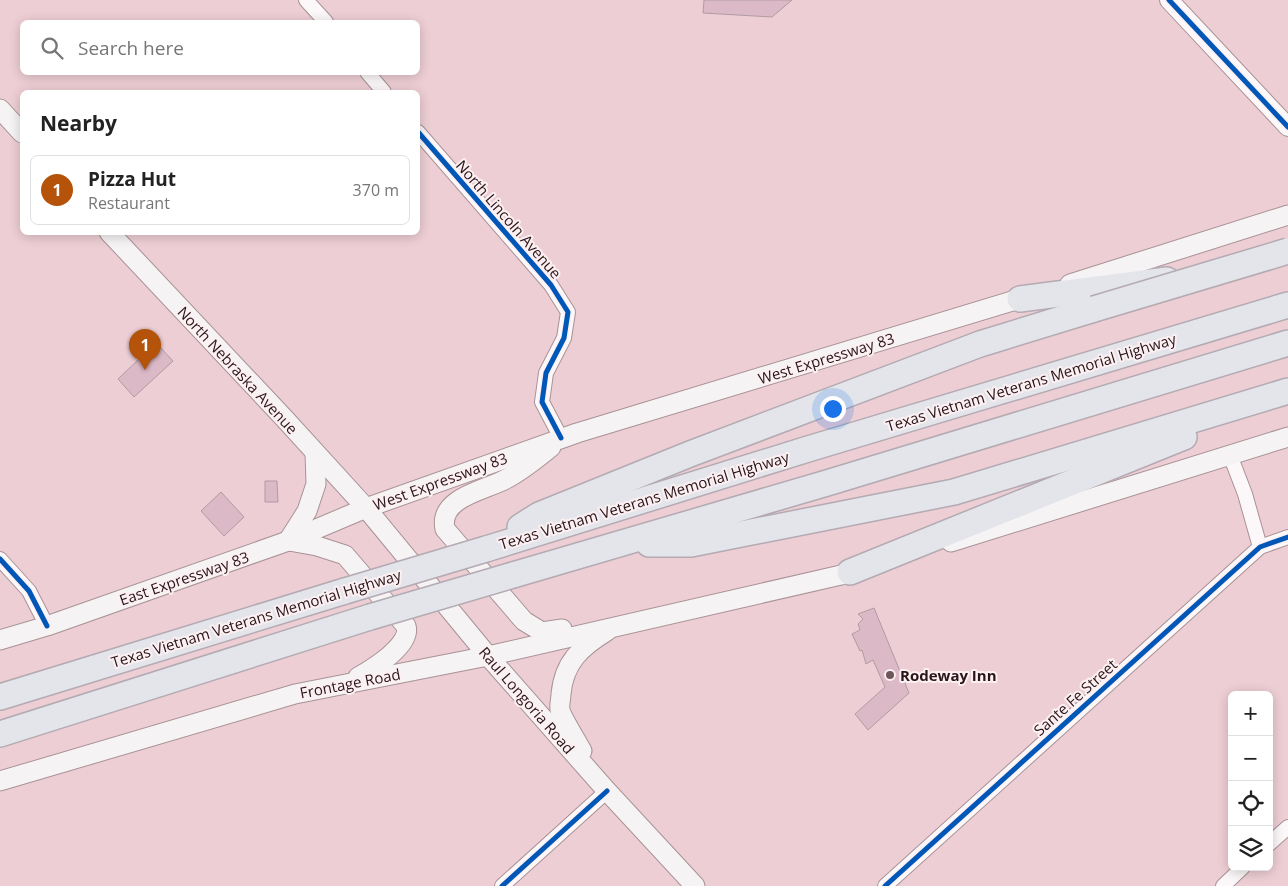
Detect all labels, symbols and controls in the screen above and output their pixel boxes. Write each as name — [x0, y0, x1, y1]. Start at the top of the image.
search box — [20, 20, 420, 75]
icon: search — [38, 34, 66, 62]
text: Search here — [78, 35, 184, 61]
text: Nearby — [40, 109, 117, 137]
street label: North Lincoln Avenue — [452, 155, 566, 283]
text: Pizza Hut — [88, 166, 176, 192]
text: 1 — [52, 179, 62, 201]
text: 370 m — [353, 179, 399, 201]
text: Restaurant — [88, 192, 170, 214]
street label: North Nebraska Avenue — [173, 302, 303, 438]
street label: West Expressway 83 — [755, 328, 897, 388]
street label: Texas Vietnam Veterans Memorial Highway — [884, 328, 1179, 436]
pin: 1 — [129, 329, 161, 370]
your location — [820, 396, 846, 422]
street label: Texas Vietnam Veterans Memorial Highway — [497, 446, 792, 554]
street label: West Expressway 83 — [370, 447, 510, 515]
street label: East Expressway 83 — [117, 546, 251, 610]
street label: Texas Vietnam Veterans Memorial Highway — [109, 564, 404, 672]
street label: Raul Longoria Road — [475, 642, 579, 758]
street label: Sante Fe Street — [1029, 654, 1121, 740]
street label: Frontage Road — [298, 663, 402, 703]
place label: Rodeway Inn — [900, 665, 997, 685]
marker: Rodeway Inn — [884, 669, 896, 681]
map controls — [1228, 691, 1273, 871]
button: + — [1228, 691, 1273, 736]
button: − — [1228, 736, 1273, 781]
button: locate — [1228, 781, 1273, 826]
button: layers — [1228, 826, 1273, 871]

